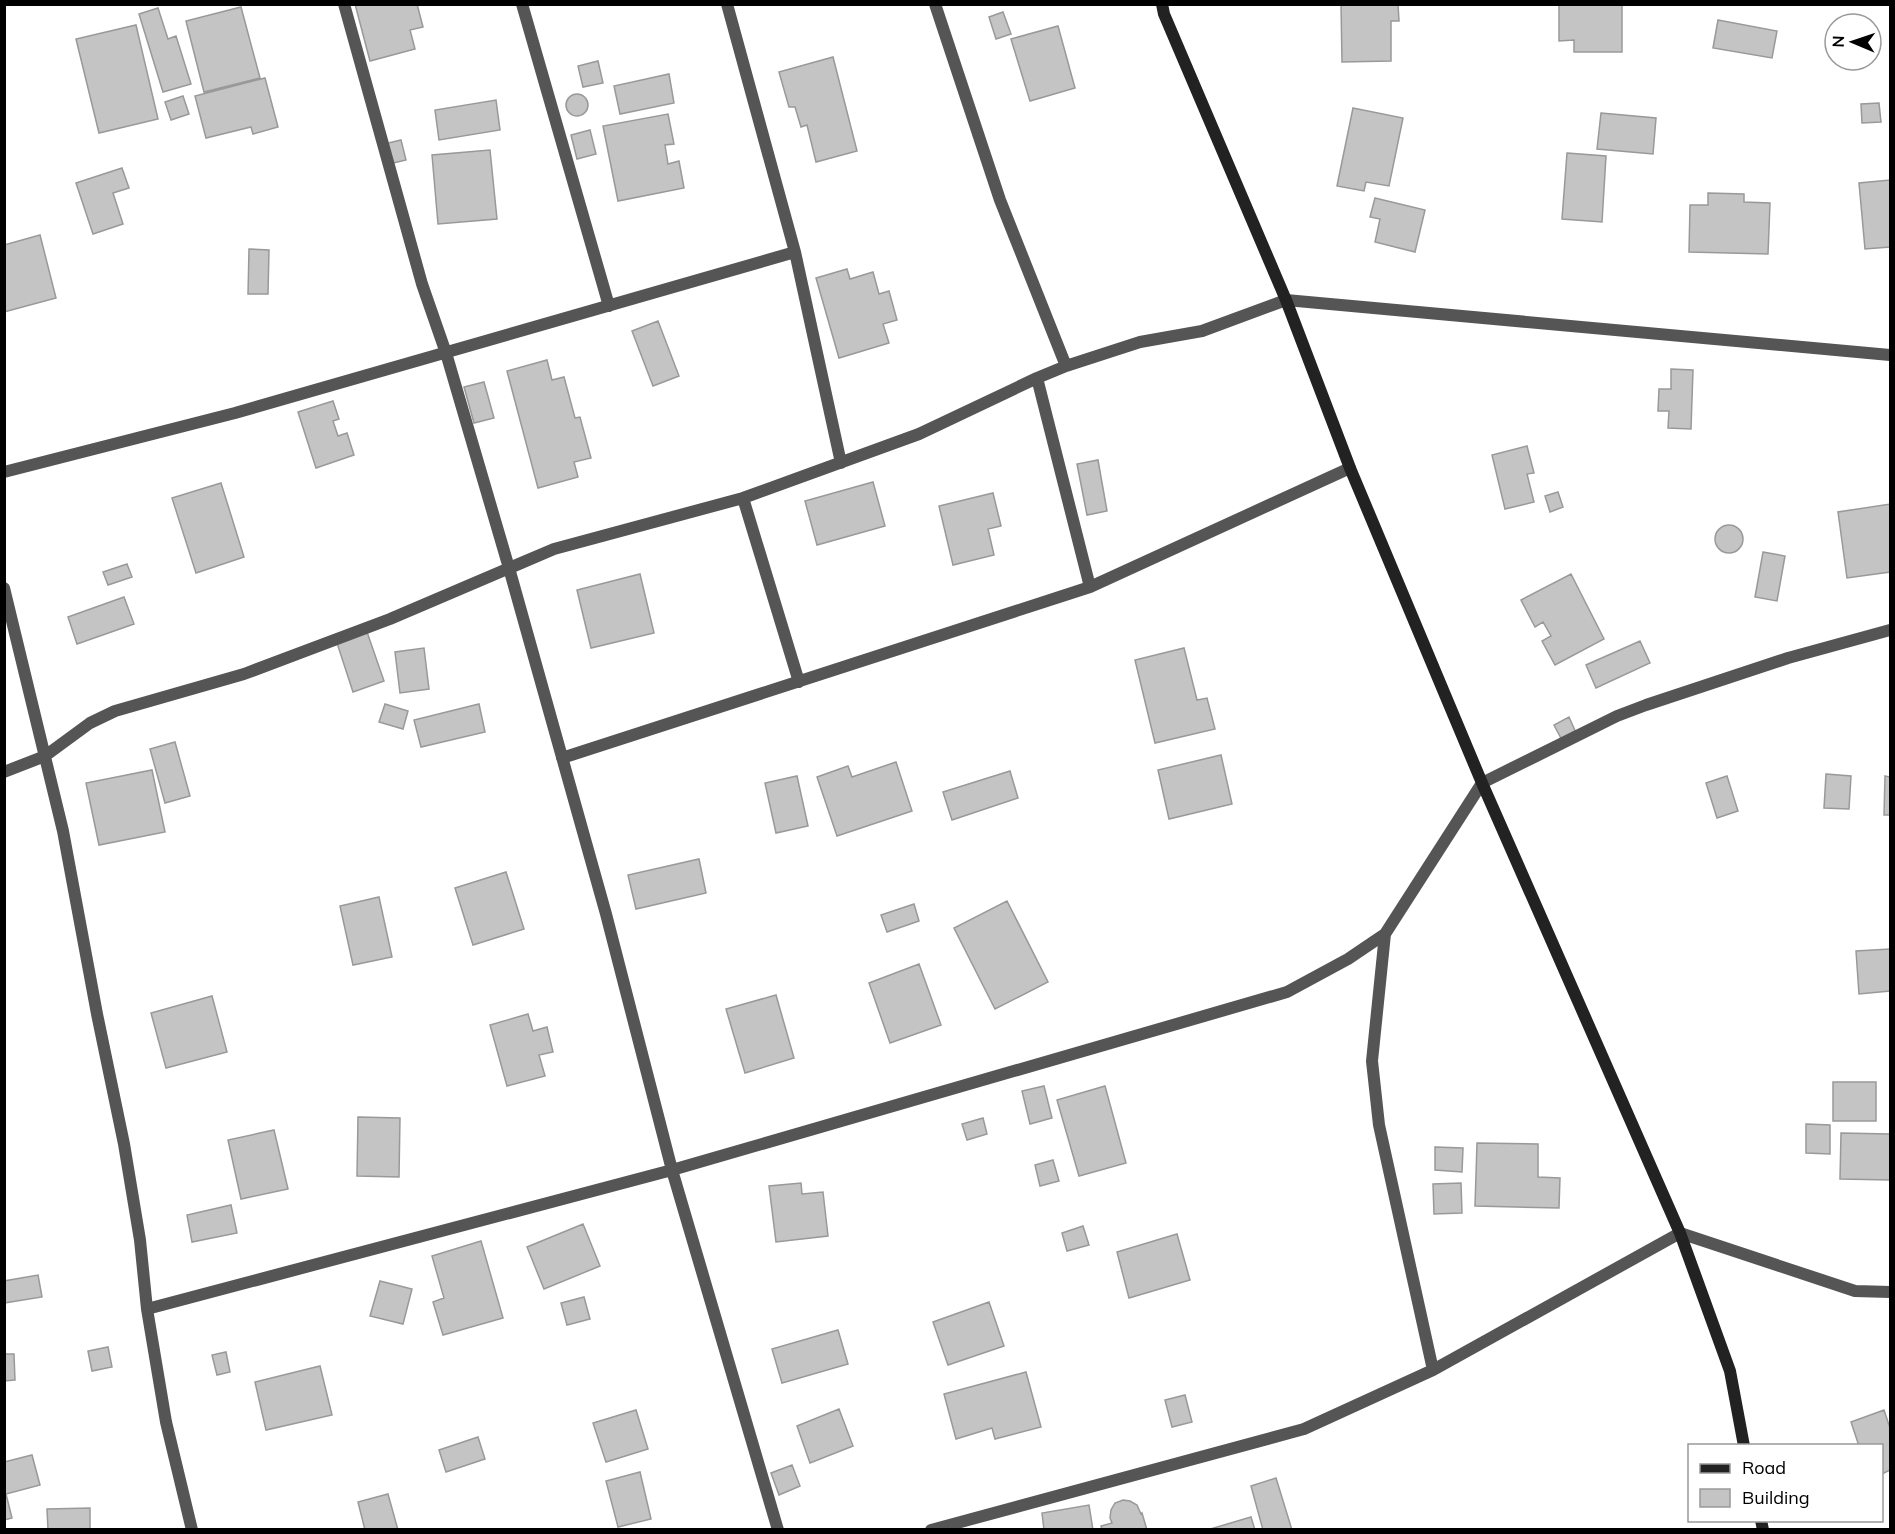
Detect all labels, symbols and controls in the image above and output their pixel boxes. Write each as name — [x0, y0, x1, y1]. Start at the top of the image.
north arrow — [1823, 12, 1883, 72]
text: N — [1828, 35, 1848, 48]
legend — [1688, 1444, 1883, 1522]
text: Road — [1742, 1456, 1786, 1479]
text: Building — [1742, 1486, 1810, 1509]

